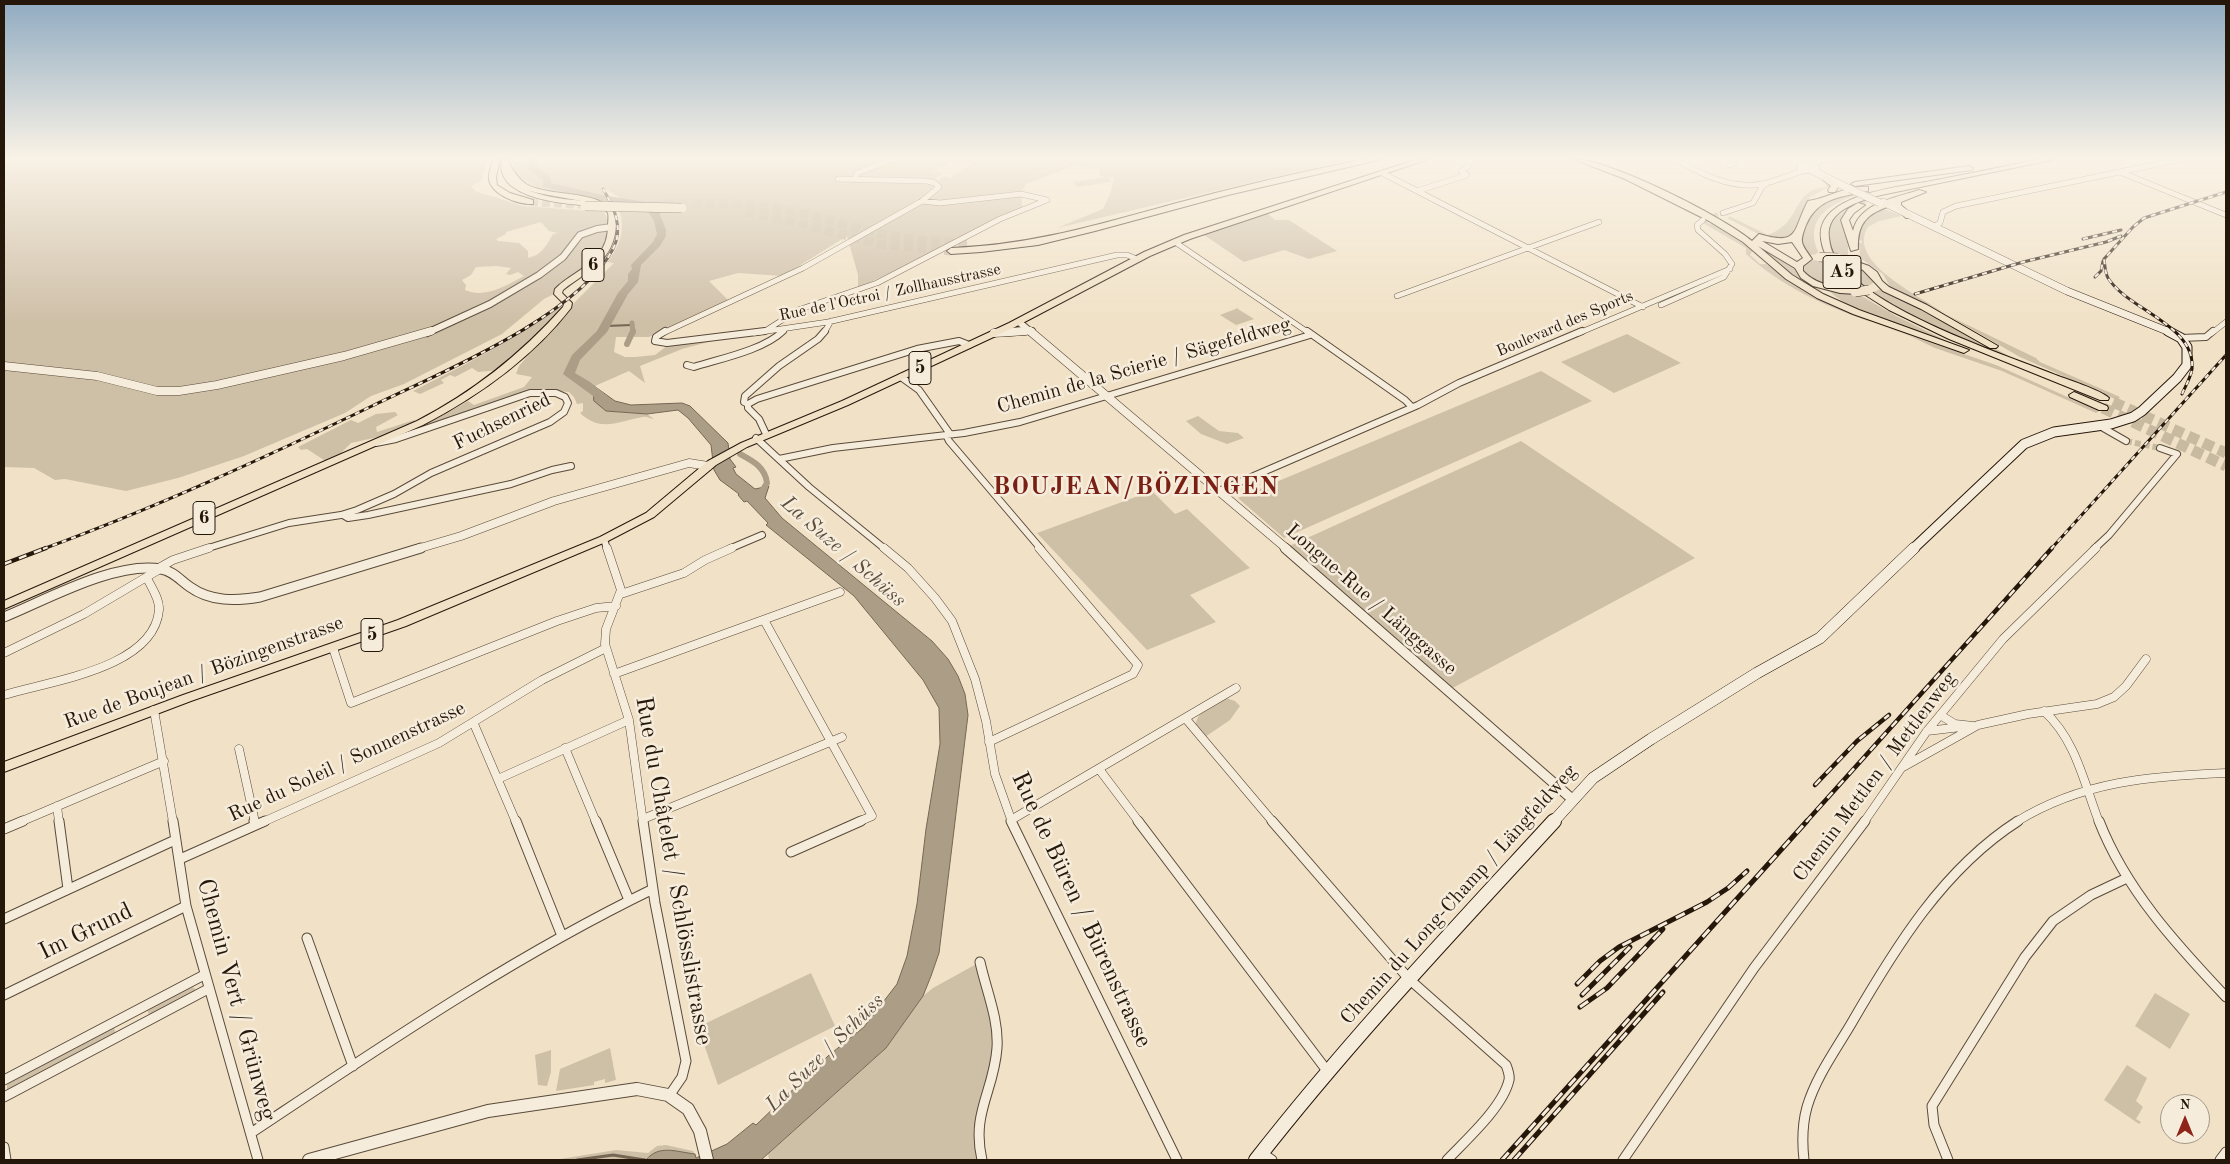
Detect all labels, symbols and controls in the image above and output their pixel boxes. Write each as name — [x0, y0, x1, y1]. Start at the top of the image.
road number: 6 — [582, 248, 604, 282]
road number: A5 — [1823, 256, 1861, 288]
street label: Rue de l'Octroi / Zollhausstrasse — [777, 260, 1003, 326]
street label: Boulevard des Sports — [1494, 286, 1636, 362]
street label: Chemin de la Scierie / Sägefeldweg — [994, 313, 1294, 419]
road number: 5 — [909, 352, 931, 384]
street label: Fuchsenried — [449, 388, 555, 456]
district label: BOUJEAN/BÖZINGEN — [991, 472, 1281, 502]
water label: La Suze / Schüss — [775, 491, 911, 613]
road number: 6 — [193, 502, 215, 534]
street label: Longue-Rue / Länggasse — [1281, 519, 1461, 681]
street label: Rue de Boujean / Bözingenstrasse — [61, 611, 347, 735]
road number: 5 — [361, 618, 383, 652]
street label: Chemin Mettlen / Mettlenweg — [1788, 667, 1962, 887]
street label: Rue du Châtelet / Schlösslistrasse — [628, 694, 718, 1048]
street label: Rue du Soleil / Sonnenstrasse — [225, 696, 469, 828]
street label: Chemin du Long-Champ / Längfeldweg — [1336, 760, 1582, 1030]
street label: Rue de Büren / Bürenstrasse — [1004, 767, 1158, 1053]
street label: Chemin Vert / Grünweg — [190, 876, 282, 1124]
street label: Im Grund — [34, 897, 138, 967]
water label: La Suze / Schüss — [760, 988, 890, 1118]
north arrow — [2160, 1094, 2210, 1144]
text: N — [2180, 1098, 2190, 1112]

